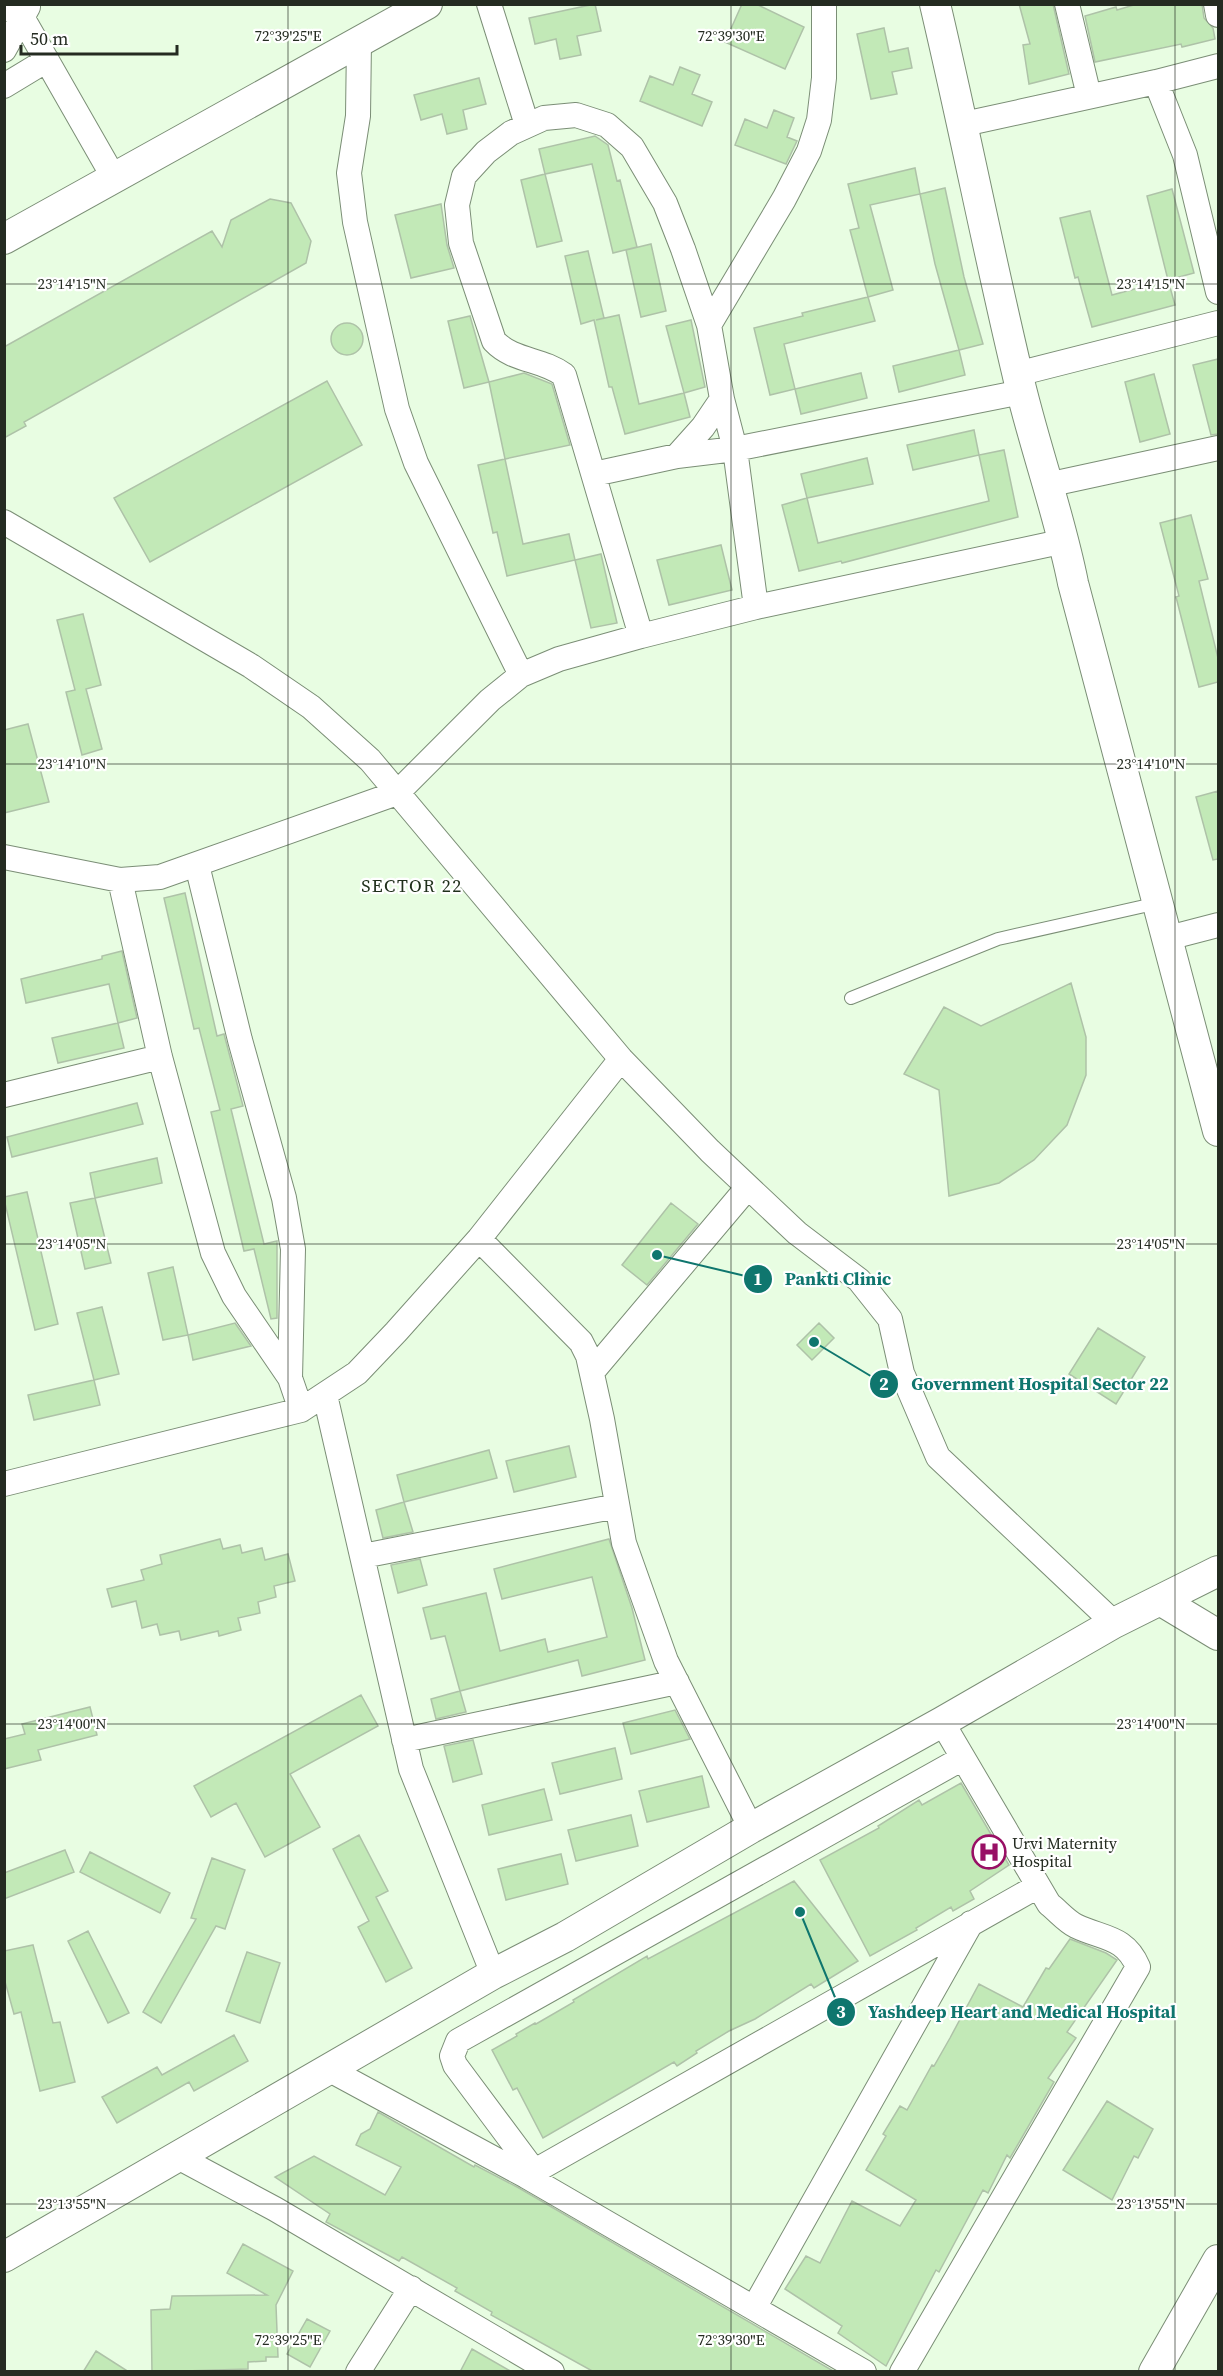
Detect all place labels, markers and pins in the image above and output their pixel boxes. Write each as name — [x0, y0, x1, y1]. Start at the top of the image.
callout: Pankti Clinic — [743, 1261, 904, 1297]
callout: Government Hospital Sector 22 — [869, 1366, 1180, 1402]
place label: Urvi Maternity Hospital — [1012, 1832, 1118, 1872]
hospital icon: Urvi Maternity Hospital — [971, 1834, 1007, 1870]
callout: Yashdeep Heart and Medical Hospital — [826, 1994, 1188, 2030]

